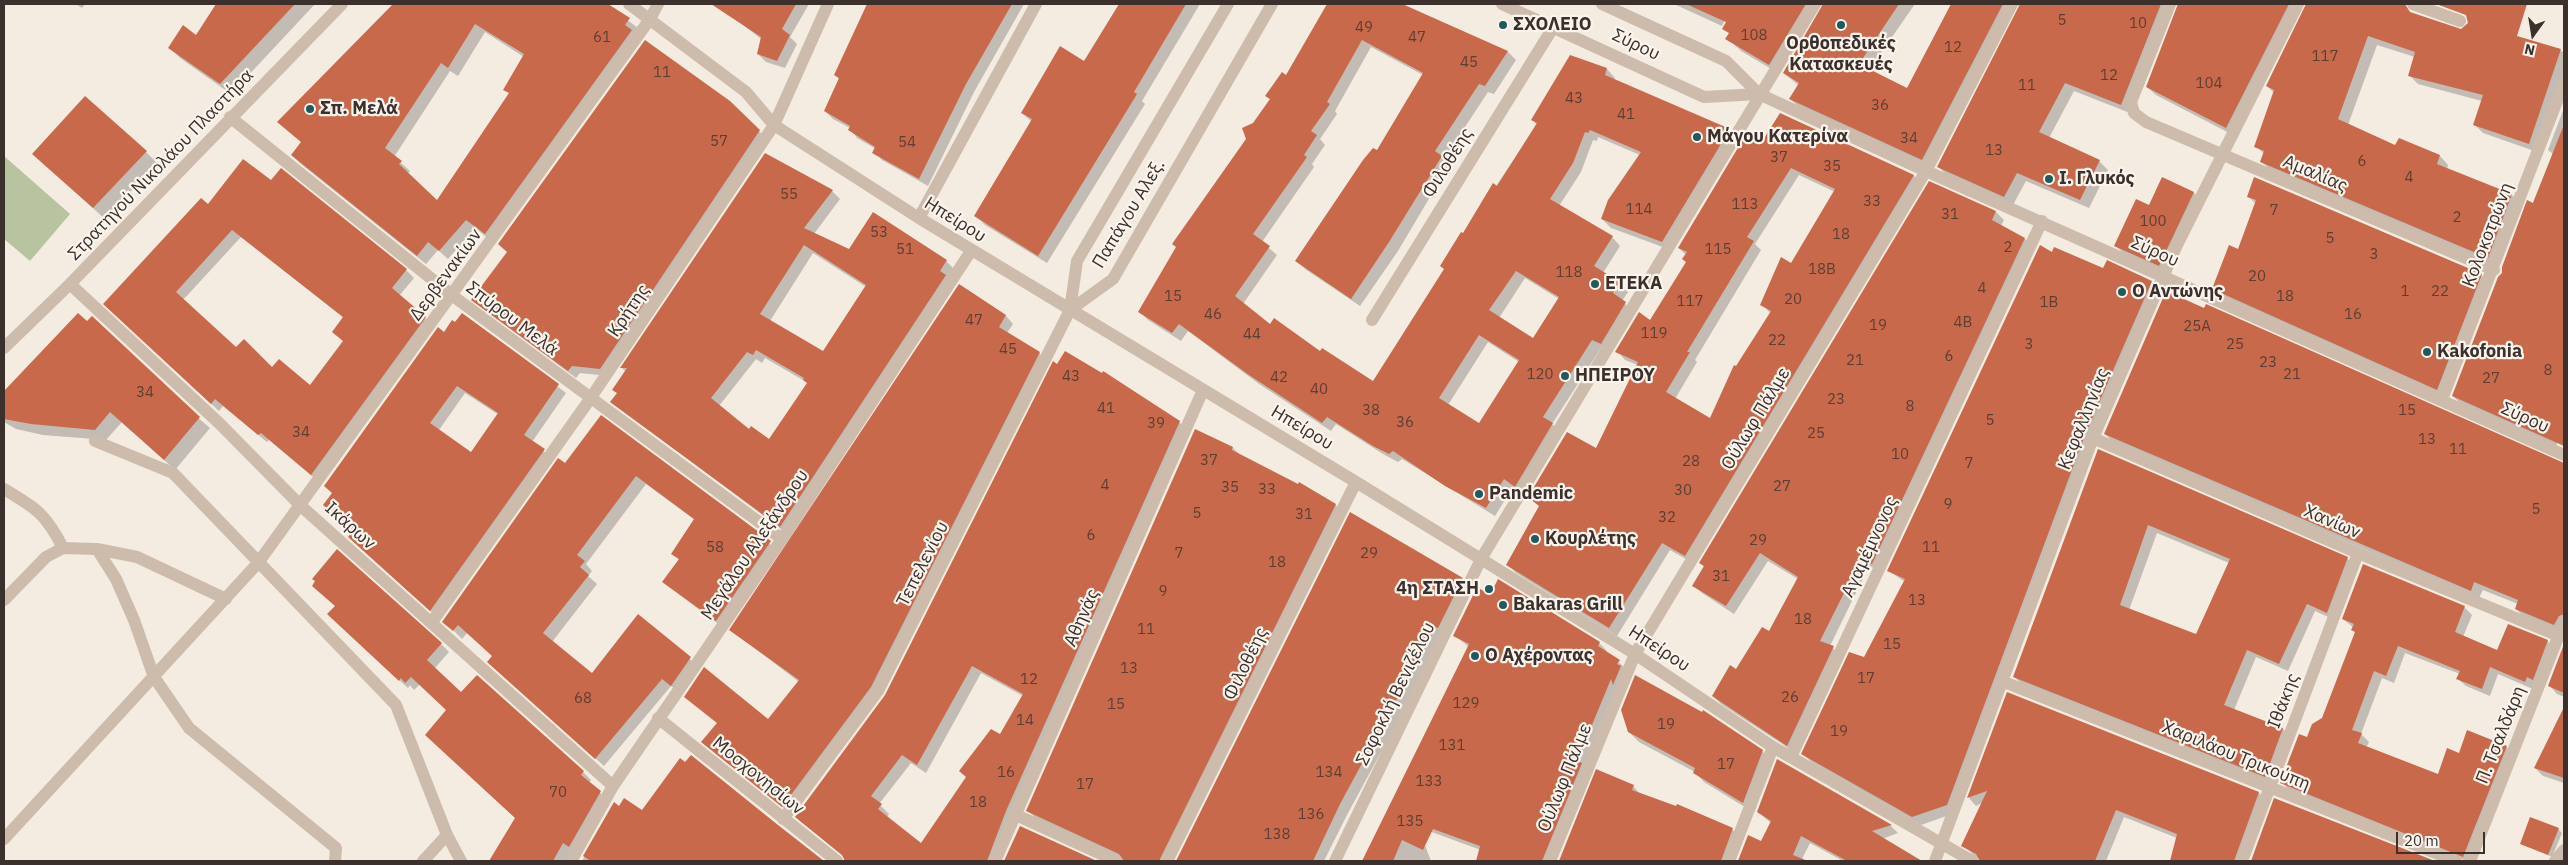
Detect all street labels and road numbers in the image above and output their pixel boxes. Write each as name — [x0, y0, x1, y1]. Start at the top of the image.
street label: Σύρου — [1609, 25, 1663, 65]
street label: Στρατηγού Νικολάου Πλαστήρα — [64, 65, 258, 265]
street label: Φιλοθέης — [1418, 124, 1478, 202]
street label: Αμαλίας — [2280, 151, 2350, 197]
street label: Παπάγου Αλεξ. — [1088, 156, 1170, 272]
street label: Κολοκοτρώνη — [2458, 180, 2518, 290]
street label: Ηπείρου — [920, 193, 990, 247]
street label: Δερβενακίων — [405, 225, 487, 325]
street label: Σύρου — [2128, 232, 2182, 272]
street label: Σπύρου Μελά — [462, 277, 562, 361]
street label: Κρήτης — [604, 281, 654, 341]
street label: Ούλωφ Πάλμε — [1717, 364, 1795, 474]
street label: Κεφαλληνίας — [2054, 365, 2114, 473]
street label: Σύρου — [2498, 398, 2552, 438]
street label: Ηπείρου — [1267, 401, 1337, 455]
street label: Μεγάλου Αλεξάνδρου — [697, 466, 813, 624]
street label: Αγαμέμνονος — [1837, 493, 1903, 601]
street label: Ικάρων — [320, 498, 380, 554]
street label: Χανίων — [2300, 500, 2364, 544]
street label: Τεπελενίου — [892, 518, 954, 610]
street label: Αθηνάς — [1060, 586, 1104, 650]
street label: Σοφοκλή Βενιζέλου — [1352, 619, 1440, 769]
street label: Ηπείρου — [1624, 621, 1694, 677]
street label: Φιλοθέης — [1219, 624, 1273, 704]
street label: Ιθάκης — [2264, 670, 2304, 732]
street label: Π. Τσαλδάρη — [2472, 683, 2530, 787]
street label: Χαριλάου Τρικούπη — [2159, 716, 2313, 796]
street label: Ούλωφ Πάλμε — [1533, 721, 1597, 835]
street label: Μοσχονησίων — [708, 732, 808, 820]

